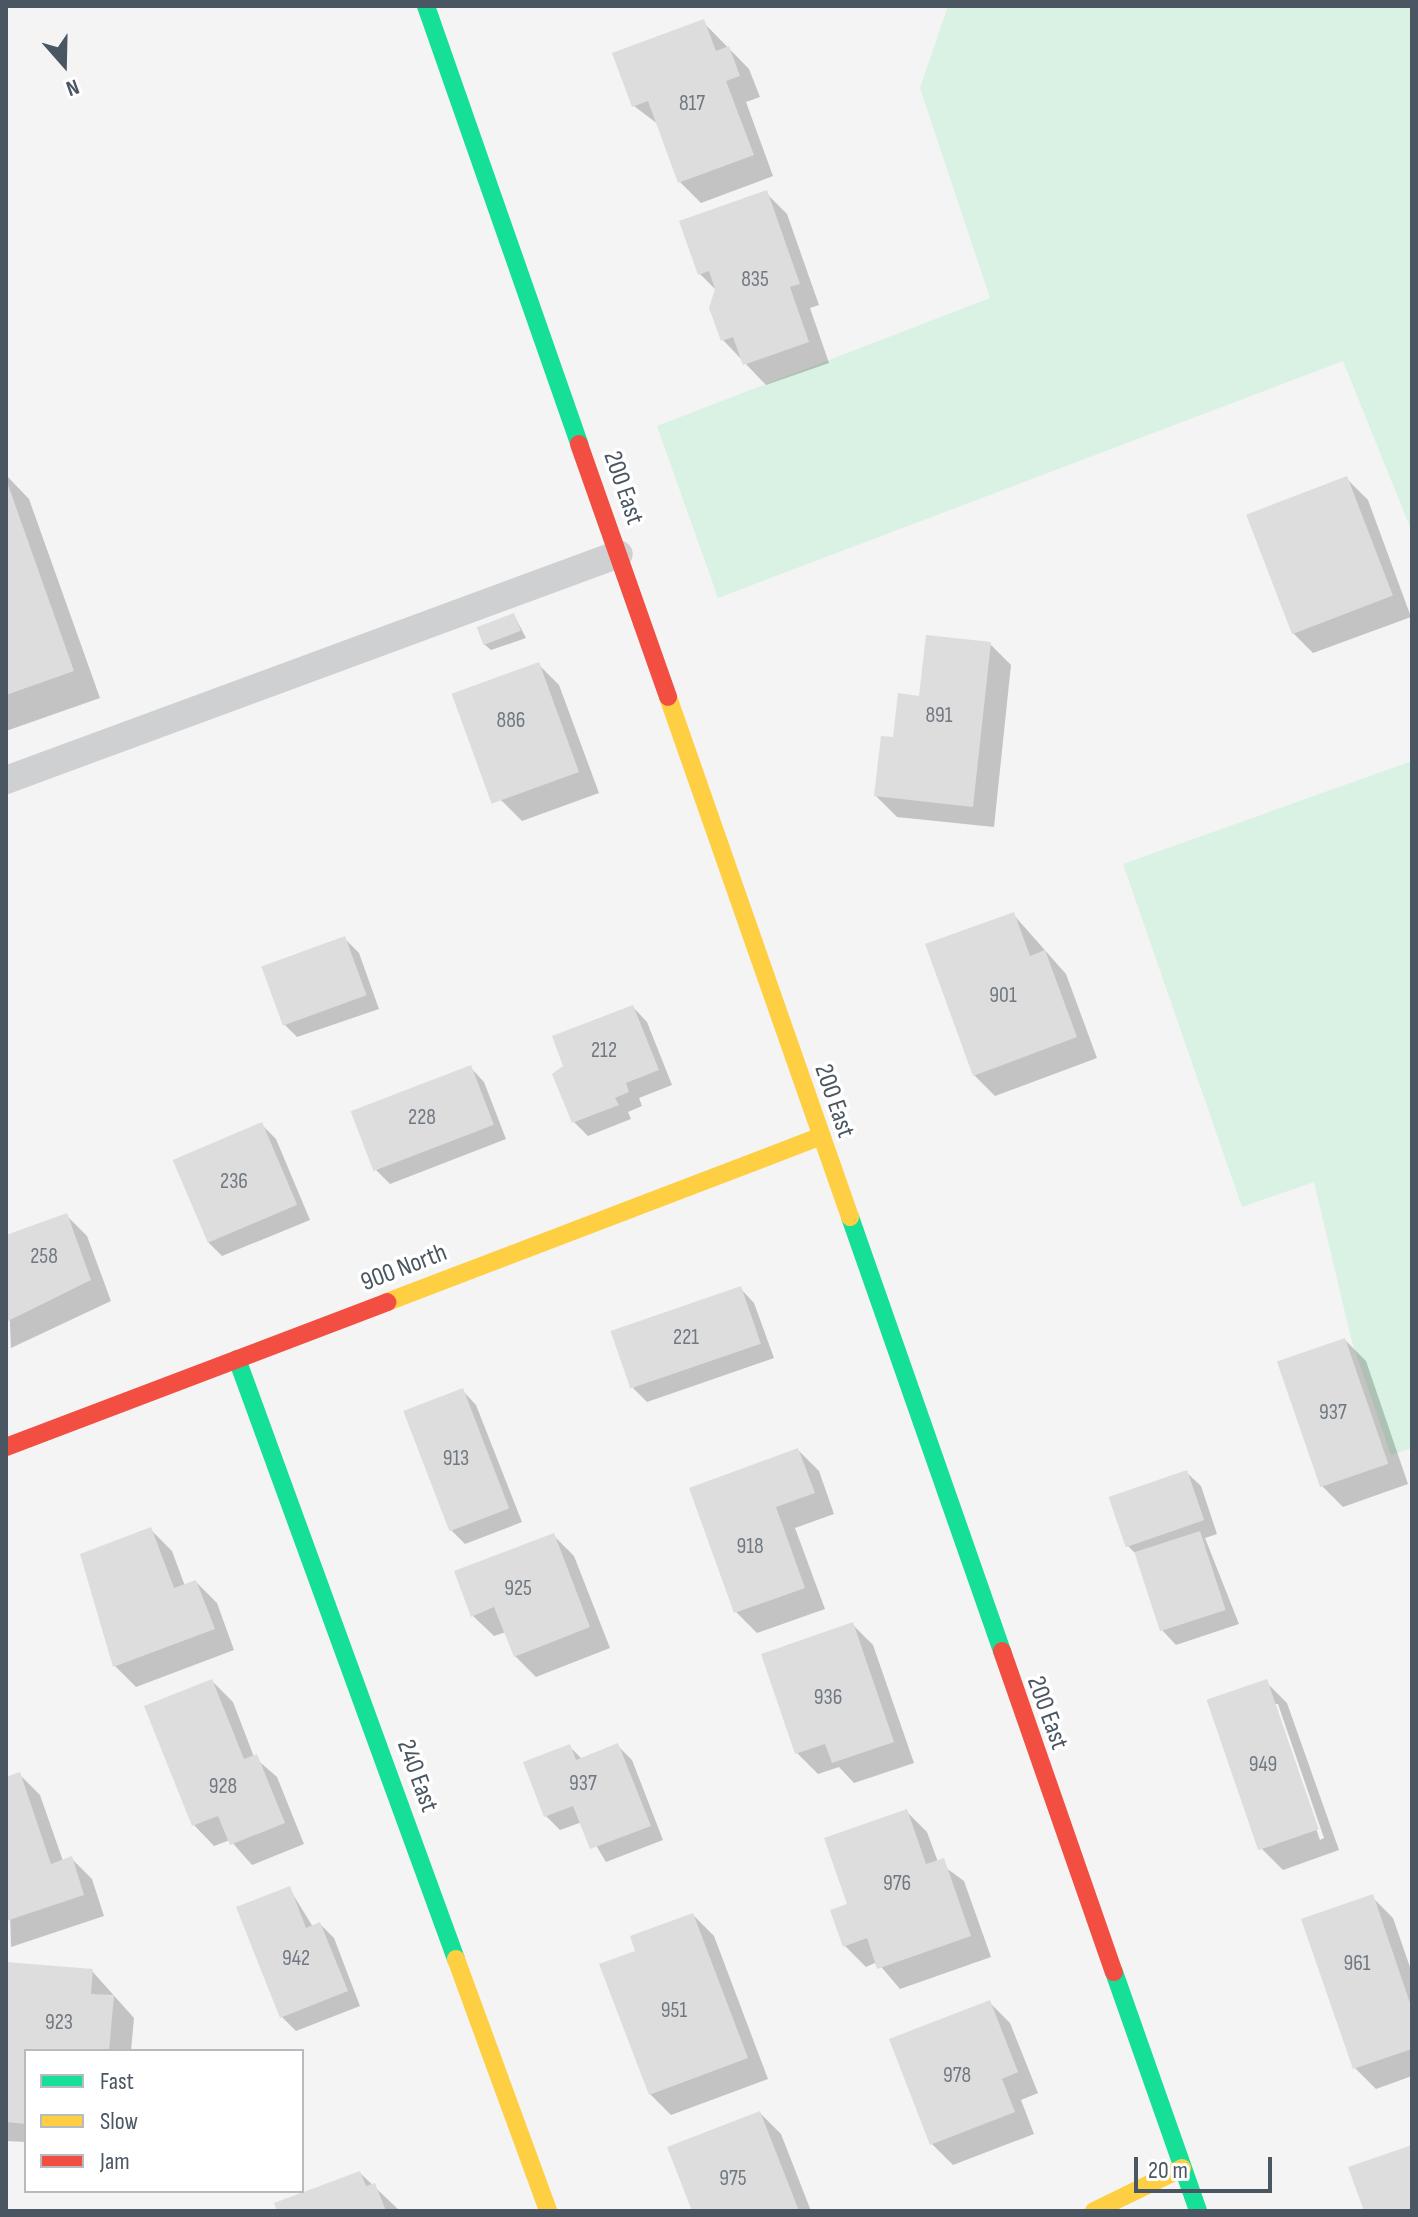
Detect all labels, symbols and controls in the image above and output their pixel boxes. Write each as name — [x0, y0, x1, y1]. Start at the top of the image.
north arrow — [24, 24, 104, 104]
text: N — [62, 72, 83, 102]
house number: 817 — [679, 91, 705, 117]
house number: 835 — [741, 267, 769, 293]
street label: 200 East — [596, 447, 650, 529]
house number: 891 — [925, 703, 953, 729]
house number: 886 — [497, 708, 525, 734]
house number: 901 — [989, 983, 1017, 1009]
house number: 212 — [591, 1038, 617, 1064]
street label: 200 East — [807, 1060, 861, 1142]
house number: 228 — [408, 1105, 436, 1131]
house number: 236 — [220, 1169, 248, 1195]
street label: 900 North — [357, 1237, 451, 1299]
house number: 258 — [30, 1244, 58, 1270]
house number: 221 — [673, 1325, 699, 1351]
house number: 937 — [1319, 1400, 1347, 1426]
house number: 913 — [443, 1446, 469, 1472]
house number: 918 — [736, 1534, 764, 1560]
house number: 925 — [504, 1576, 532, 1602]
street label: 200 East — [1019, 1672, 1075, 1754]
house number: 936 — [814, 1685, 842, 1711]
street label: 240 East — [390, 1736, 444, 1816]
house number: 949 — [1249, 1752, 1277, 1778]
house number: 937 — [569, 1771, 597, 1797]
house number: 928 — [209, 1774, 237, 1800]
house number: 976 — [883, 1871, 911, 1897]
house number: 942 — [282, 1946, 310, 1972]
house number: 961 — [1343, 1951, 1371, 1977]
house number: 951 — [661, 1998, 687, 2024]
house number: 923 — [45, 2010, 73, 2036]
legend — [24, 2049, 304, 2193]
house number: 978 — [943, 2063, 971, 2089]
text: Fast — [100, 2067, 134, 2096]
text: Slow — [100, 2107, 138, 2136]
scale bar — [1138, 2141, 1276, 2191]
text: Jam — [100, 2147, 130, 2176]
text: 20 m — [1148, 2156, 1188, 2185]
house number: 975 — [719, 2166, 747, 2192]

